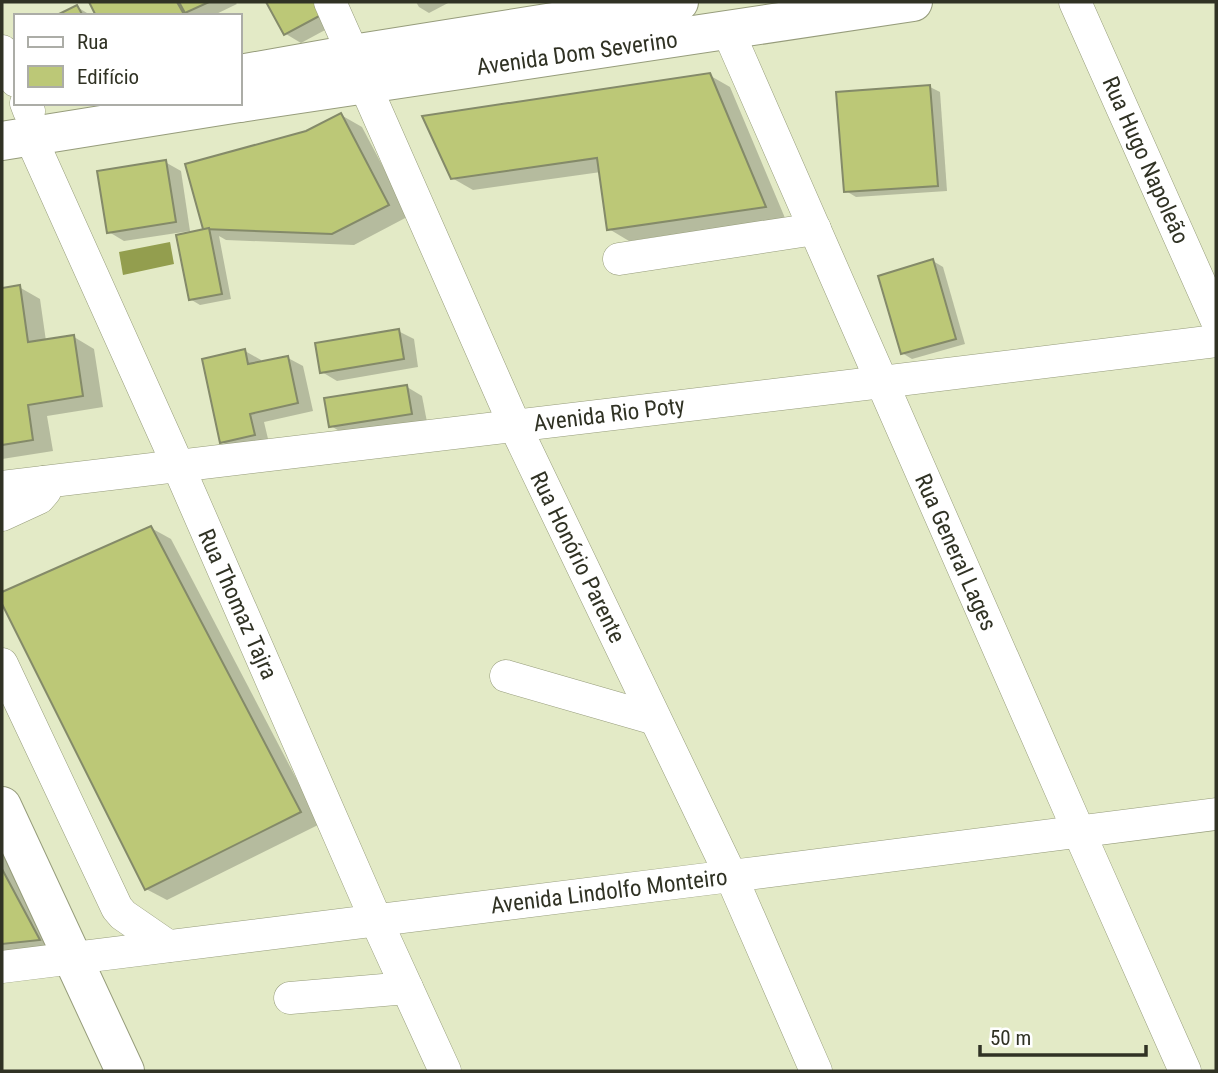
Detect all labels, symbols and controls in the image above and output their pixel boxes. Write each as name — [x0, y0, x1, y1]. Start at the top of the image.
legend — [14, 14, 242, 105]
street label: Avenida Dom Severino — [475, 26, 679, 81]
text: Rua — [77, 30, 108, 54]
text: Edifício — [77, 65, 139, 89]
street label: Rua Hugo Napoleão — [1097, 73, 1194, 248]
street label: Avenida Rio Poty — [532, 392, 687, 437]
street label: Rua Honório Parente — [524, 467, 631, 647]
street label: Rua General Lages — [909, 470, 1002, 635]
street label: Rua Thomaz Tajra — [192, 525, 283, 683]
street label: Avenida Lindolfo Monteiro — [489, 864, 729, 919]
scale bar — [980, 1014, 1146, 1058]
text: 50 m — [990, 1026, 1031, 1050]

